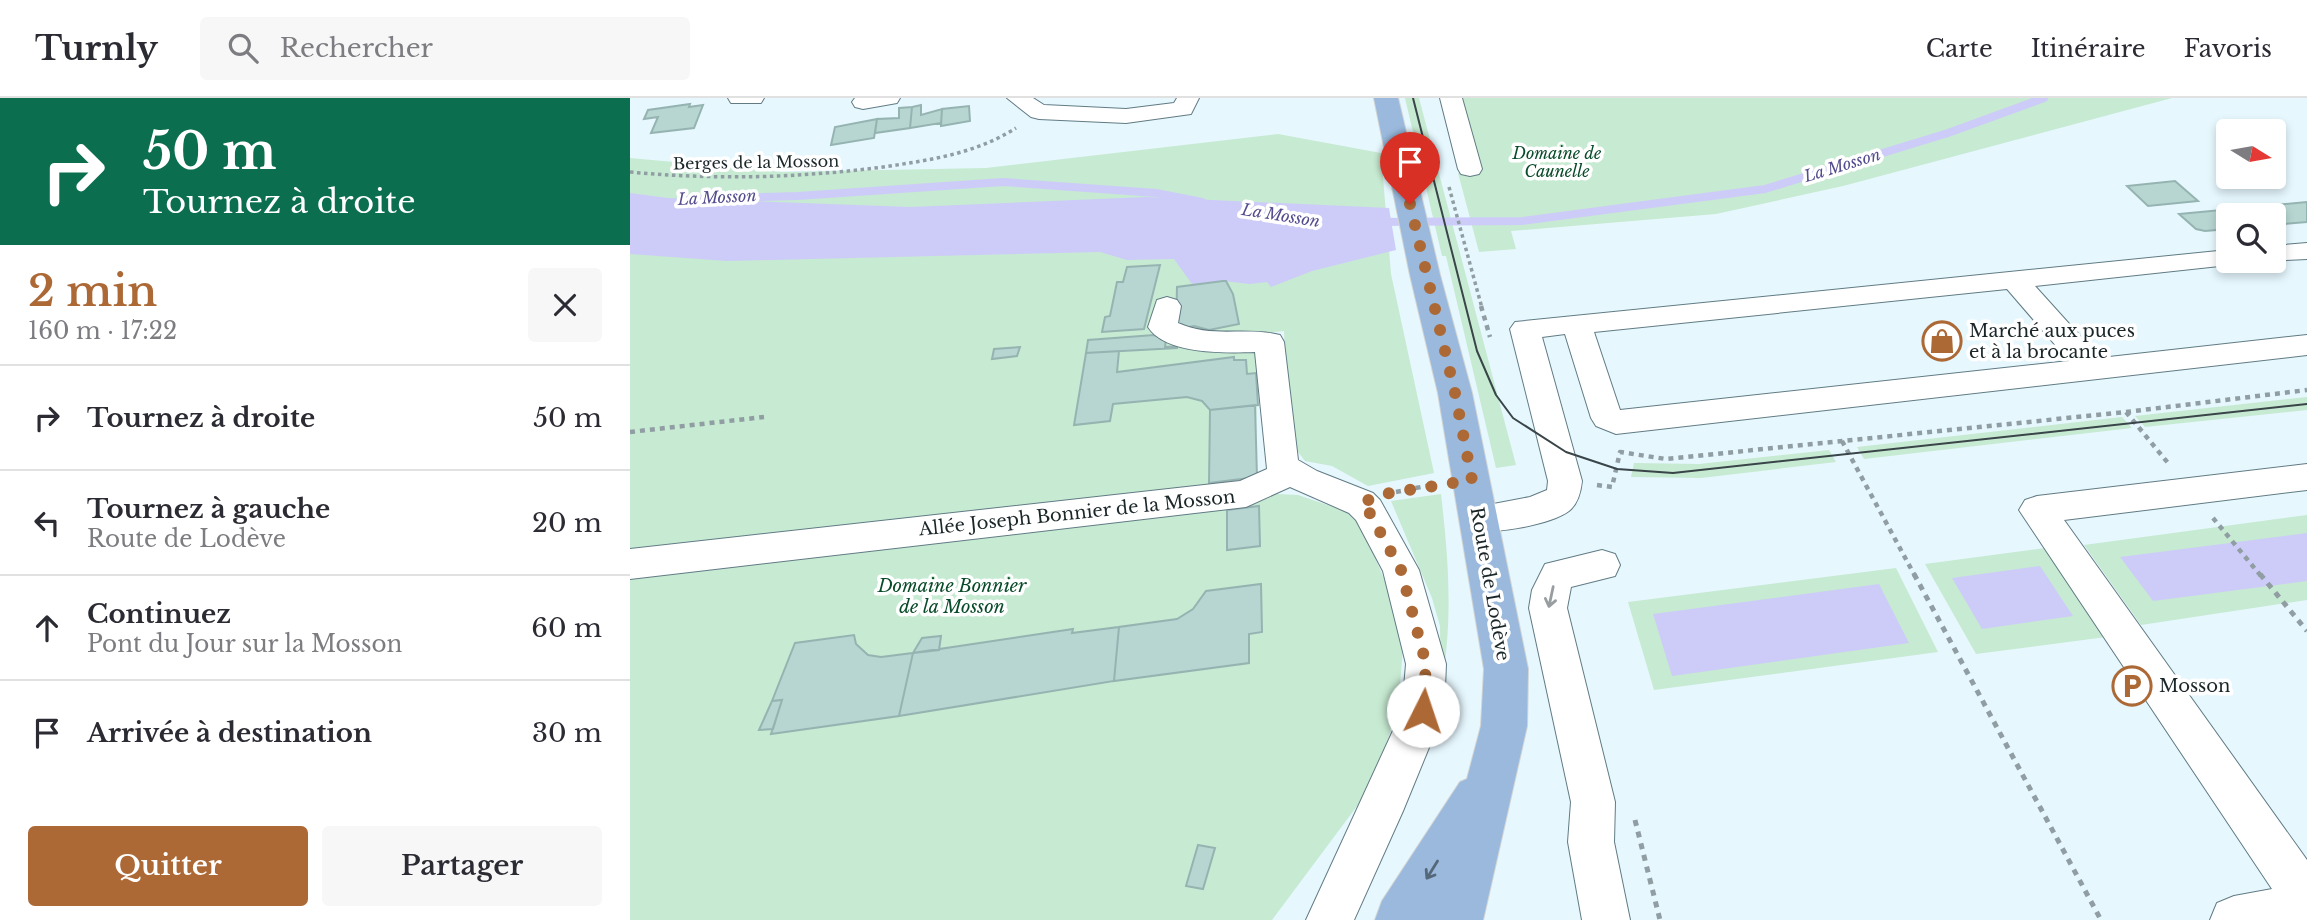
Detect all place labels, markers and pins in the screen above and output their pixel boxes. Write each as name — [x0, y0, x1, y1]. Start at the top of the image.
pin — [1380, 132, 1440, 204]
shop icon: Marché aux puces et à la brocante — [1921, 320, 1963, 362]
place label: Marché aux puces et à la brocante — [1969, 320, 2135, 363]
parking icon: Mosson — [2111, 665, 2153, 707]
place label: Mosson — [2159, 675, 2230, 697]

